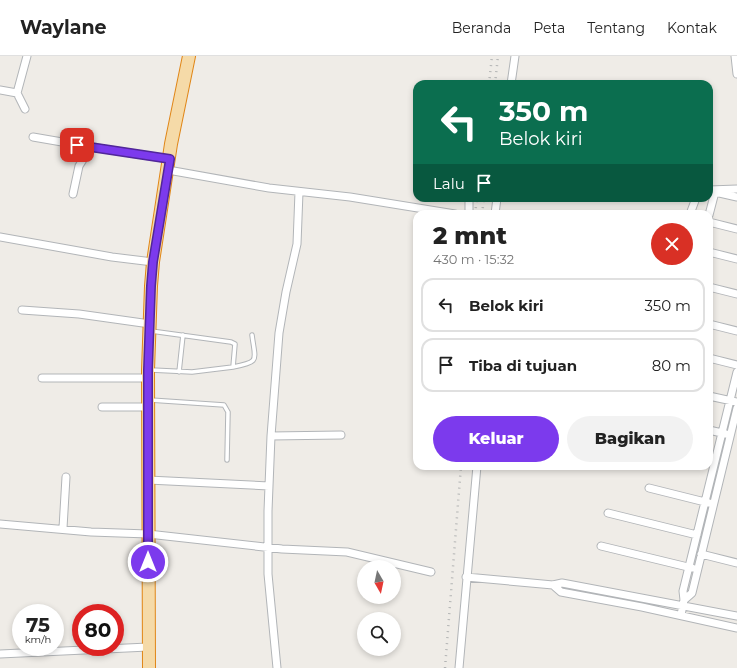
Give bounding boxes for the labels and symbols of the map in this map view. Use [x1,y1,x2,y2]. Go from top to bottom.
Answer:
pin [60,128,94,162]
position arrow [127,541,169,583]
north arrow [357,560,401,604]
speed limit sign: 80 [72,604,124,656]

